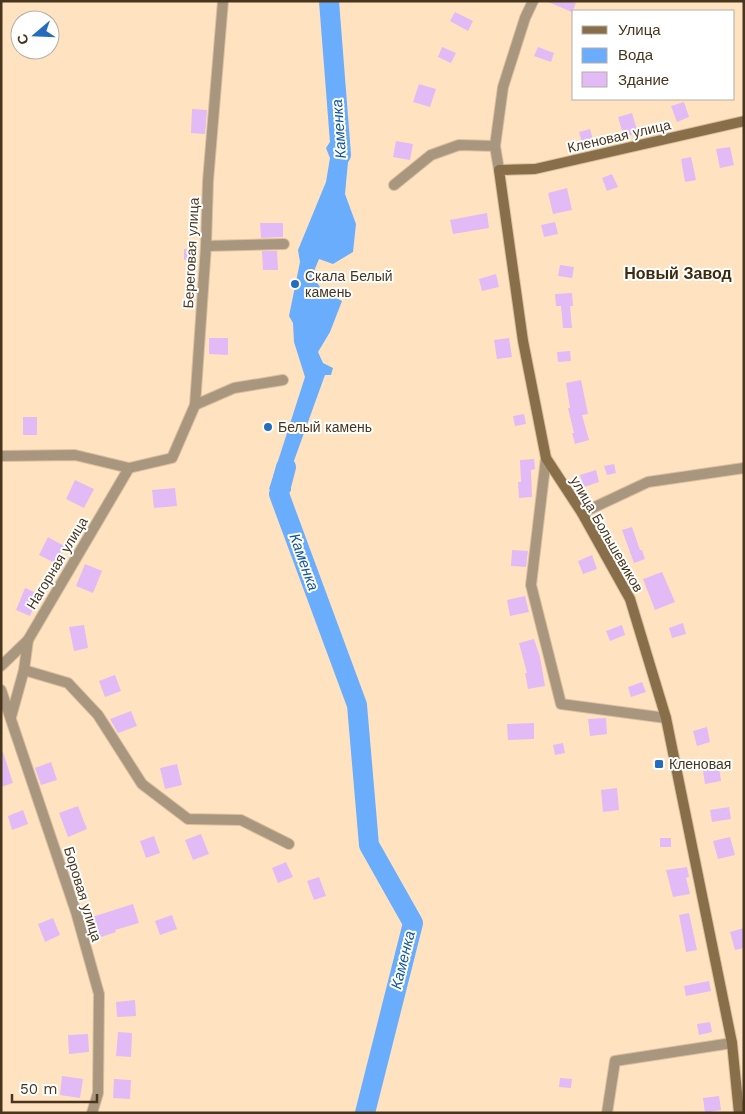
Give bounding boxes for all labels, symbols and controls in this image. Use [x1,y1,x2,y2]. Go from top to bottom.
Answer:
north arrow [10,10,60,60]
legend [572,10,735,100]
text: Улица [618,21,661,39]
text: С [13,32,32,47]
text: Вода [618,46,654,64]
text: Здание [618,71,669,89]
water label: Каменка [328,99,350,159]
street label: Кленовая улица [566,116,672,156]
street label: Береговая улица [180,197,202,309]
district label: Новый Завод [624,264,732,283]
place label: Скала Белый камень [305,268,393,300]
marker: Скала Белый камень [289,278,301,290]
place label: Белый камень [278,419,372,435]
marker: Белый камень [262,421,274,433]
street label: улица Большевиков [567,473,647,595]
street label: Нагорная улица [23,514,91,612]
water label: Каменка [285,531,323,593]
place label: Кленовая [669,756,731,772]
marker: Кленовая [653,758,665,770]
street label: Боровая улица [61,845,105,944]
water label: Каменка [387,929,419,991]
scale bar [12,1072,98,1104]
text: 50 m [20,1080,57,1098]

